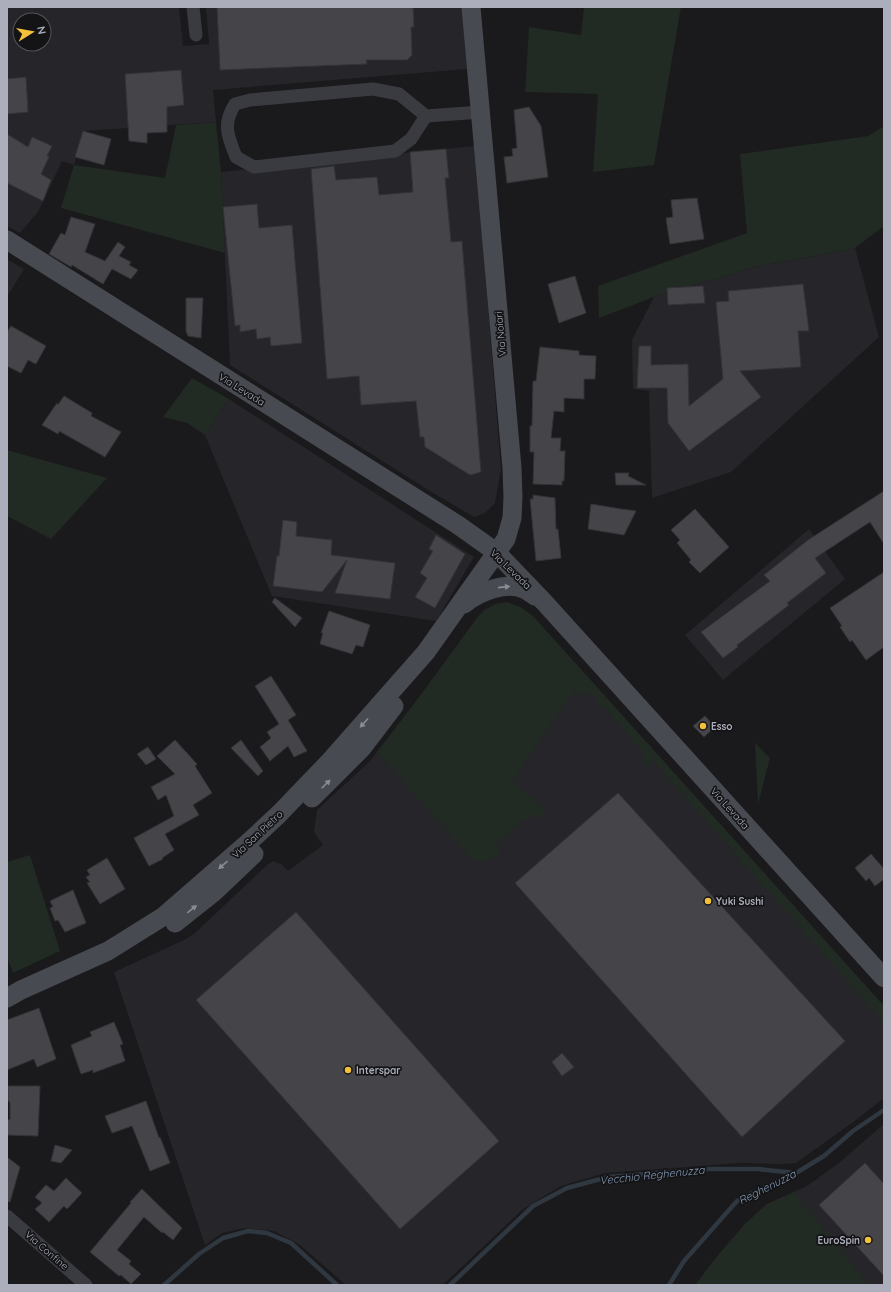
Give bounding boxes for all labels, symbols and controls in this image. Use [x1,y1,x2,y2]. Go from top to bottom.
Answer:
north arrow [12,12,52,52]
text: N [34,25,49,35]
street label: Via Noiari [492,311,509,357]
street label: Via Levada [216,370,267,409]
street label: Via Levada [487,547,534,592]
one-way arrow [498,584,510,591]
one-way arrow [359,718,368,729]
place label: Esso [711,720,733,733]
marker: Esso [698,721,708,731]
one-way arrow [321,779,331,789]
street label: Via Levada [707,785,752,832]
street label: Via San Pietro [229,808,285,861]
one-way arrow [218,860,228,870]
place label: Yuki Sushi [716,895,763,908]
marker: Yuki Sushi [703,896,713,906]
one-way arrow [187,904,198,913]
place label: Interspar [356,1064,401,1077]
marker: Interspar [343,1065,353,1075]
water label: Vecchio Reghenuzza [599,1162,707,1187]
water label: Reghenuzza [736,1166,799,1207]
street label: Via Confine [22,1228,71,1273]
place label: EuroSpin [818,1234,860,1247]
marker: EuroSpin [863,1235,873,1245]

